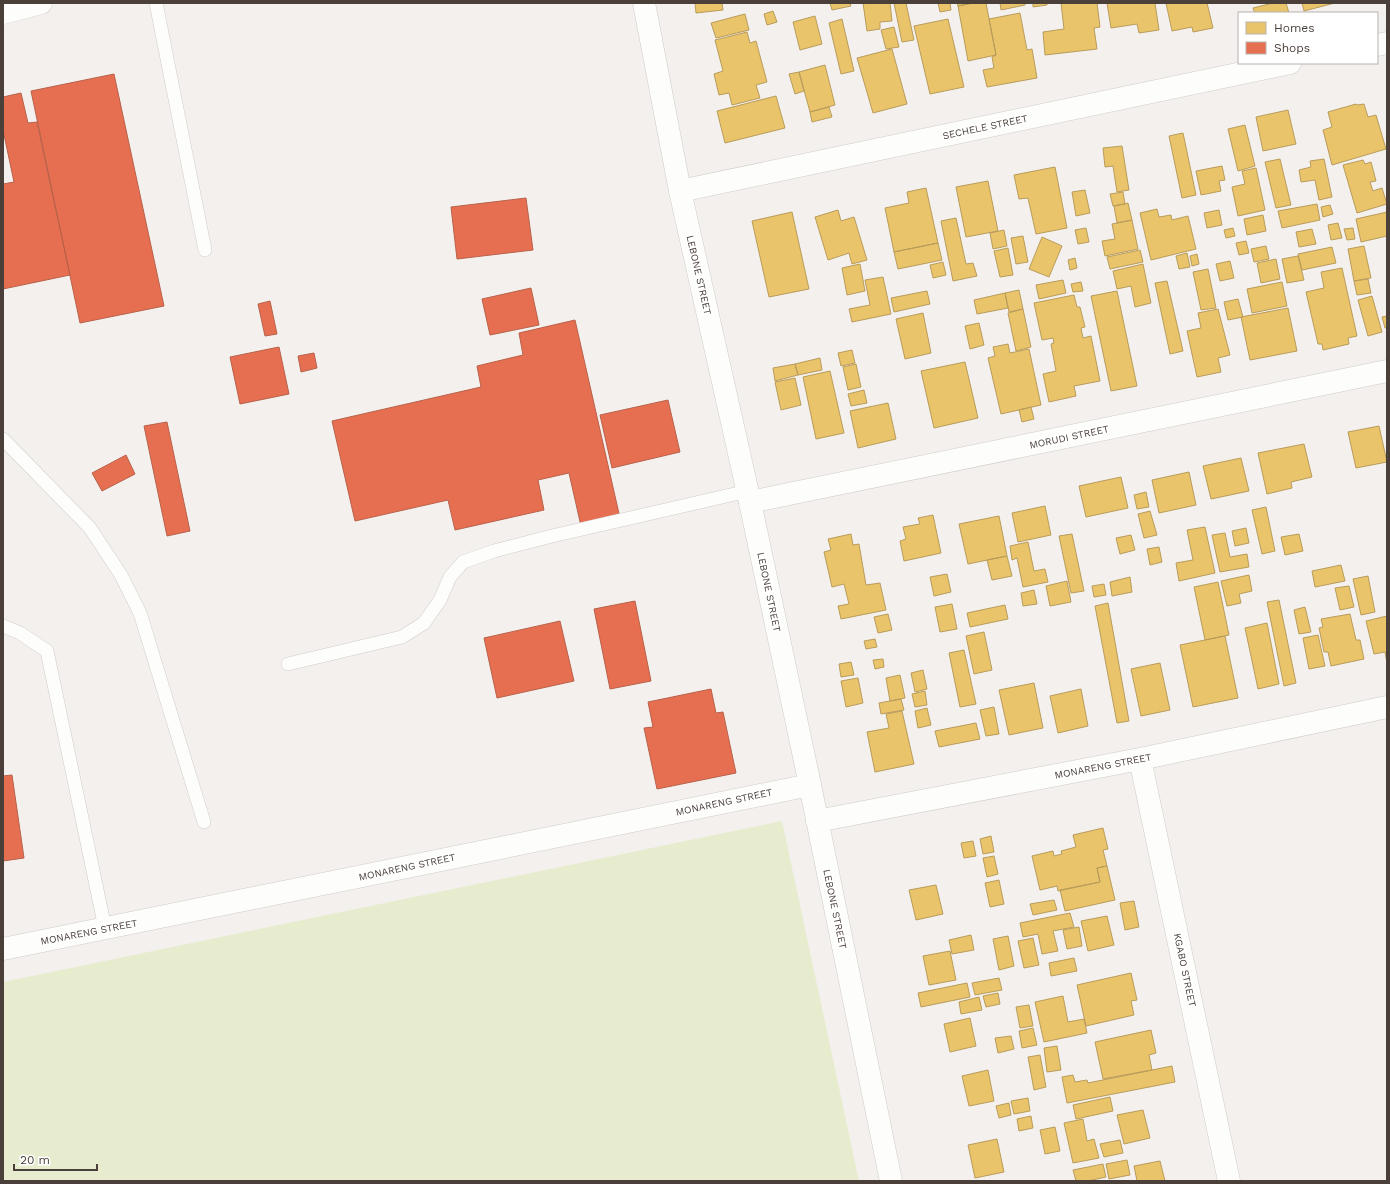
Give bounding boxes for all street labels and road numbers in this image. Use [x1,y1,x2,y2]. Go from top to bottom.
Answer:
street label: SECHELE STREET [942,113,1028,141]
street label: LEBONE STREET [685,234,713,316]
street label: MORUDI STREET [1028,423,1110,451]
street label: LEBONE STREET [755,551,783,633]
street label: MONARENG STREET [1054,751,1152,781]
street label: MONARENG STREET [675,786,773,818]
street label: MONARENG STREET [358,851,456,883]
street label: LEBONE STREET [821,868,849,950]
street label: MONARENG STREET [40,917,138,947]
street label: KGABO STREET [1172,932,1198,1008]

